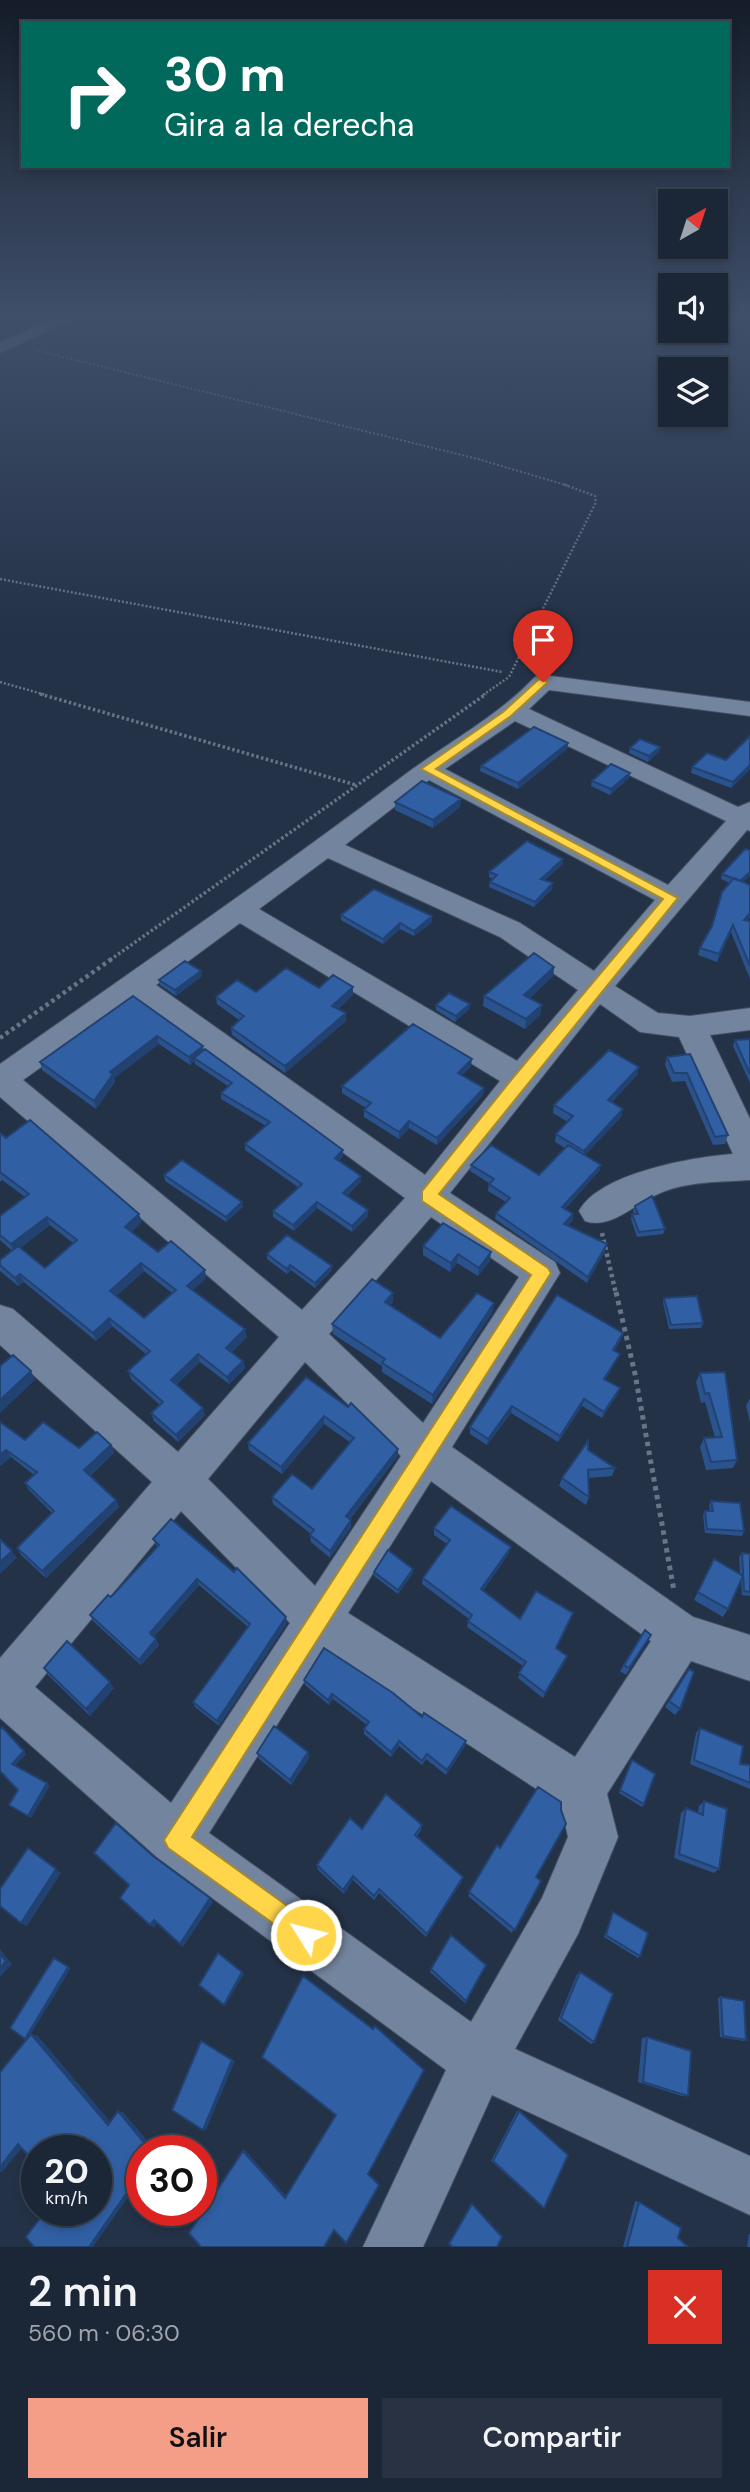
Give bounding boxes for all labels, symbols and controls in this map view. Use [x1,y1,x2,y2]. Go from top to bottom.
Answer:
text: 30 m [164,42,286,106]
icon: right [49,49,140,140]
text: Gira a la derecha [164,104,414,146]
north arrow [658,189,728,259]
map controls [658,189,728,427]
button: sound [658,273,728,343]
button: layers [658,357,728,427]
pin [513,610,573,682]
icon: arrive [524,621,562,659]
position arrow [269,1898,343,1972]
speed limit sign: 30 [126,2135,217,2226]
text: 20 [44,2148,89,2194]
text: km/h [45,2186,88,2210]
text: 2 min [28,2264,138,2319]
button: close [648,2270,722,2344]
text: 560 m · 06:30 [28,2318,180,2348]
button: Salir [28,2398,368,2478]
button: Compartir [382,2398,722,2478]

